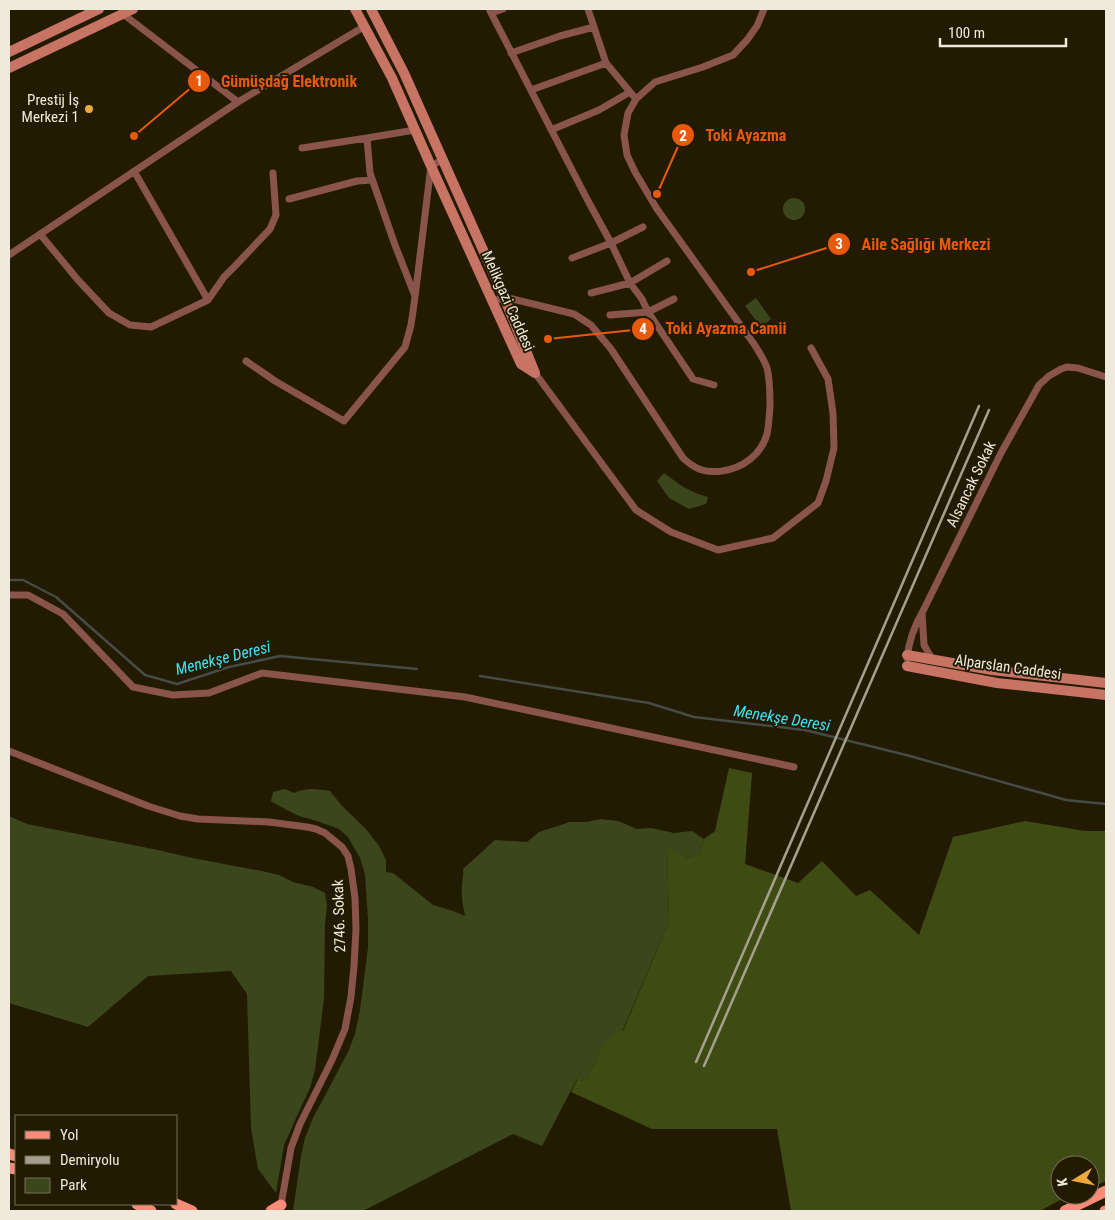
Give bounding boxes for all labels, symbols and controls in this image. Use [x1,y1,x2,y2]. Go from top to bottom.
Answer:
scale bar [940,15,1066,47]
text: 100 m [948,24,985,42]
callout: Gümüşdağ Elektronik [186,66,367,97]
text: 1 [195,72,203,90]
text: Gümüşdağ Elektronik [221,72,357,91]
place label: Prestij İş Merkezi 1 [22,91,79,126]
marker: Prestij İş Merkezi 1 [83,103,95,115]
callout: Toki Ayazma [671,120,796,151]
text: Toki Ayazma [706,126,787,145]
text: 2 [679,127,687,145]
callout: Aile Sağlığı Merkezi [826,229,1000,260]
text: 3 [835,235,843,253]
text: Aile Sağlığı Merkezi [862,235,990,254]
street label: Melikgazi Caddesi [478,248,538,354]
callout: Toki Ayazma Camii [630,313,797,344]
text: Toki Ayazma Camii [665,319,787,338]
text: 4 [639,320,647,338]
street label: Alsancak Sokak [942,438,1000,530]
water label: Menekşe Deresi [173,637,273,679]
street label: Alparslan Caddesi [954,651,1062,683]
water label: Menekşe Deresi [732,701,832,735]
street label: 2746. Sokak [329,879,349,953]
legend [15,1115,178,1205]
text: Yol [60,1126,78,1144]
text: Demiryolu [60,1151,119,1169]
north arrow [1050,1155,1100,1205]
text: Park [60,1176,87,1194]
text: K [1054,1177,1071,1187]

